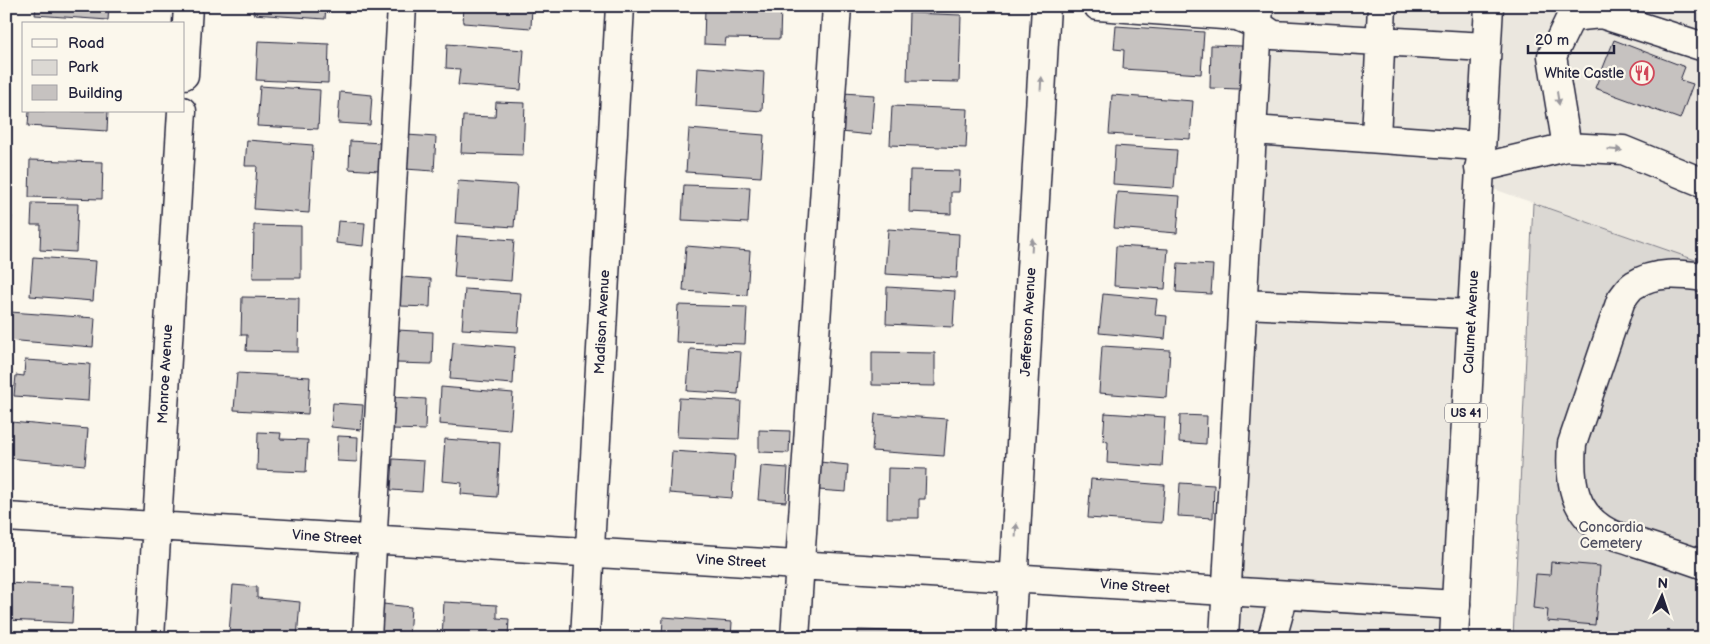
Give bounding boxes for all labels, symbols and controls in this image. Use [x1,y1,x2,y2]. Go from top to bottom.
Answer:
legend [22,22,185,112]
scale bar [1528,22,1614,54]
text: 20 m [1535,31,1569,50]
text: Road [68,34,104,53]
text: Park [68,58,99,77]
restaurant icon: White Castle [1629,60,1655,86]
place label: White Castle [1544,65,1624,82]
one-way arrow [1038,75,1046,91]
text: Building [68,84,123,103]
one-way arrow [1555,90,1563,106]
one-way arrow [1607,146,1623,154]
one-way arrow [1029,237,1037,253]
street label: Jefferson Avenue [1017,267,1039,377]
street label: Madison Avenue [591,269,613,375]
street label: Calumet Avenue [1460,270,1482,374]
street label: Monroe Avenue [154,324,176,424]
road number: US 41 [1445,403,1487,422]
park label: Concordia Cemetery [1578,519,1644,552]
one-way arrow [1013,522,1021,538]
street label: Vine Street [291,526,363,548]
street label: Vine Street [696,551,767,571]
north arrow [1638,572,1688,622]
street label: Vine Street [1099,575,1171,597]
text: N [1657,575,1668,592]

